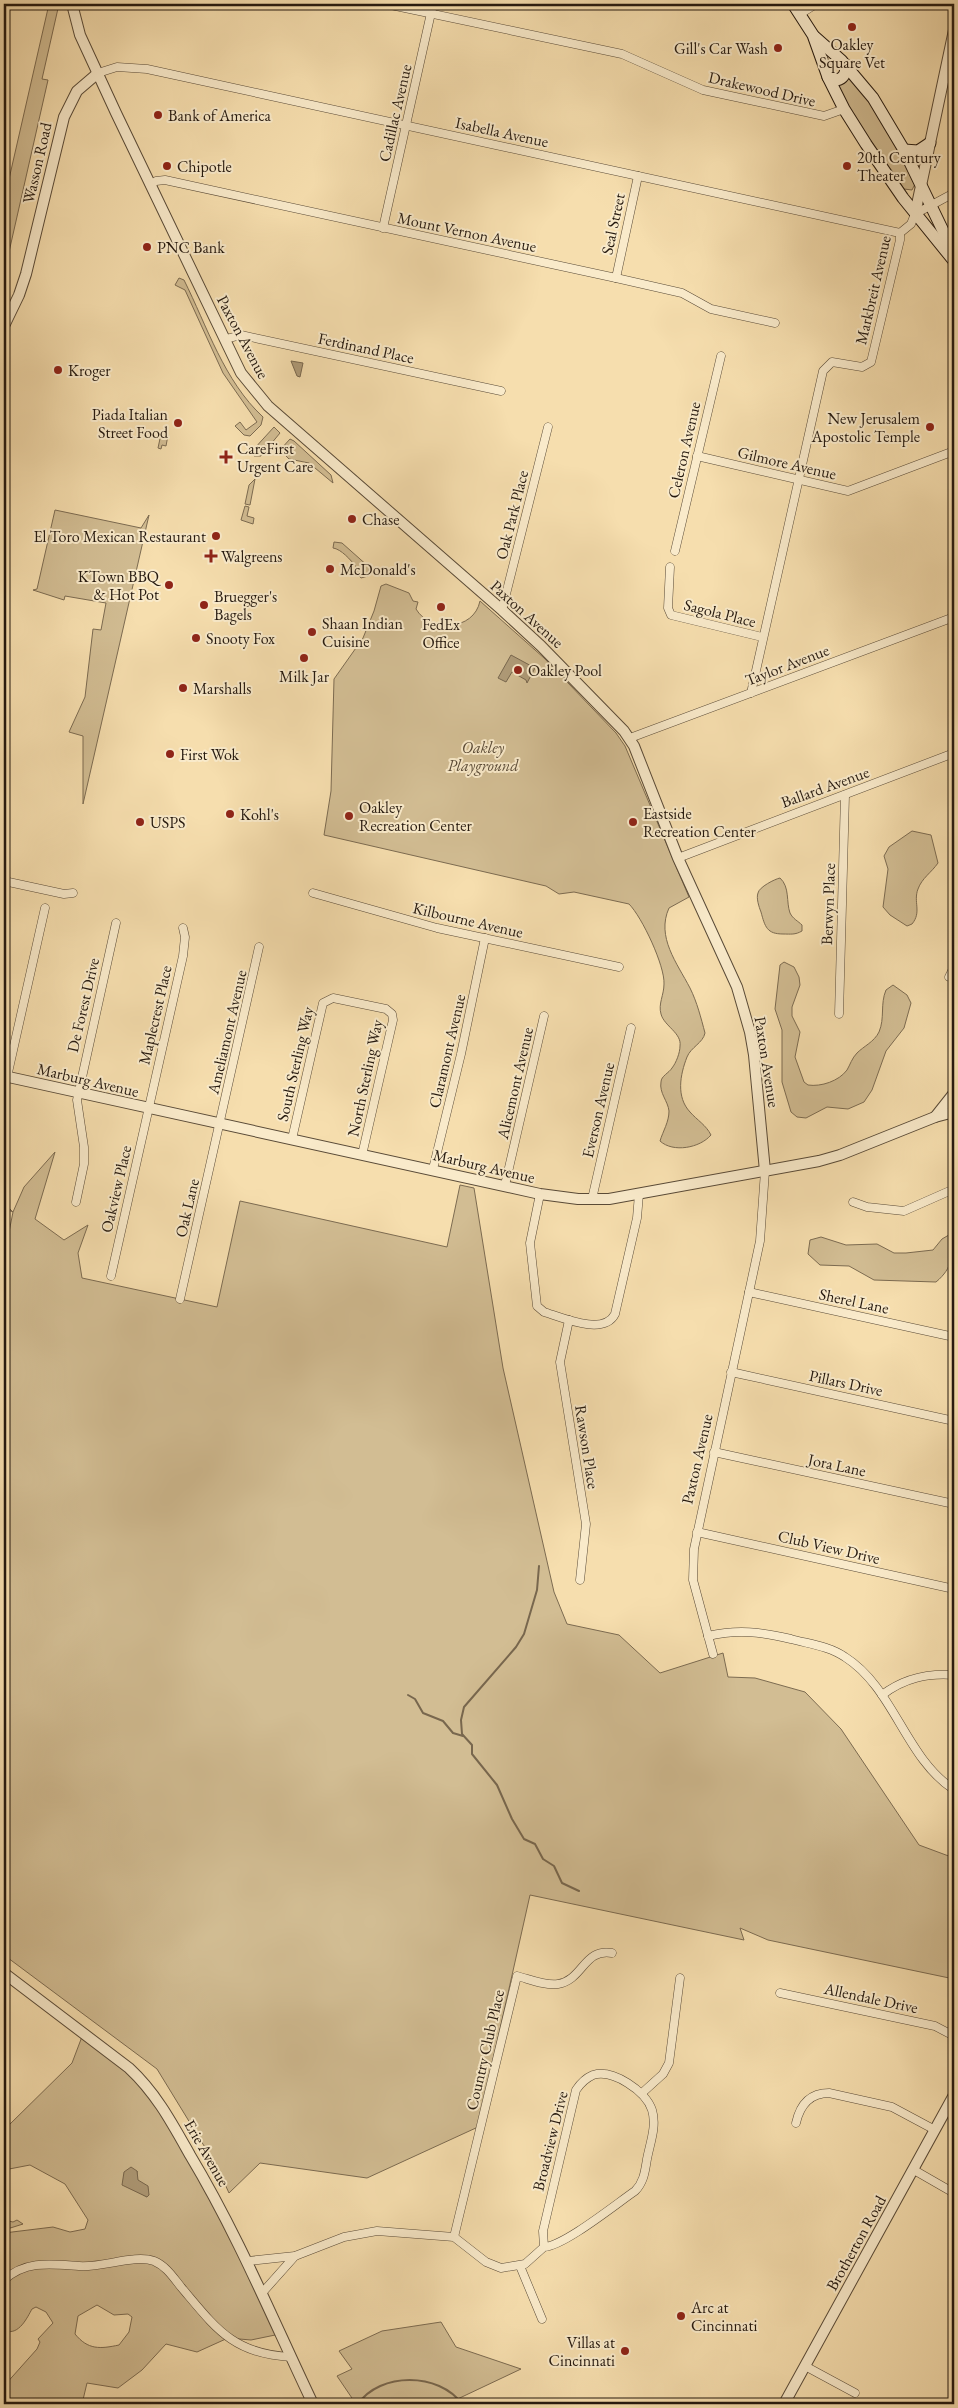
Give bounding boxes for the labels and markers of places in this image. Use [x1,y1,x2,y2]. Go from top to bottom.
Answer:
marker: Oakley Square Vet [846,21,858,33]
place label: Oakley Square Vet [819,34,885,73]
place label: Gill's Car Wash [674,38,768,59]
marker: Gill's Car Wash [772,42,784,54]
place label: Bank of America [168,105,271,126]
marker: Bank of America [152,109,164,121]
place label: 20th Century Theater [857,147,942,186]
place label: Chipotle [177,156,232,177]
marker: Chipotle [161,160,173,172]
marker: 20th Century Theater [841,160,853,172]
place label: PNC Bank [157,237,225,258]
marker: PNC Bank [141,241,153,253]
place label: Kroger [68,360,111,381]
marker: Kroger [52,364,64,376]
place label: Piada Italian Street Food [92,404,169,443]
place label: New Jerusalem Apostolic Temple [810,408,921,447]
marker: Piada Italian Street Food [172,417,184,429]
marker: New Jerusalem Apostolic Temple [924,421,936,433]
place label: CareFirst Urgent Care [237,438,313,477]
marker: CareFirst Urgent Care [219,450,233,464]
place label: Chase [362,509,399,530]
marker: Chase [346,513,358,525]
place label: El Toro Mexican Restaurant [33,526,206,547]
marker: El Toro Mexican Restaurant [210,530,222,542]
place label: Walgreens [221,546,283,567]
marker: Walgreens [205,550,217,562]
place label: McDonald's [340,559,416,580]
marker: McDonald's [324,563,336,575]
place label: KTown BBQ & Hot Pot [78,566,162,605]
marker: KTown BBQ & Hot Pot [163,579,175,591]
place label: Bruegger's Bagels [214,586,277,625]
marker: Bruegger's Bagels [198,599,210,611]
marker: FedEx Office [435,601,447,613]
place label: Shaan Indian Cuisine [322,613,403,652]
place label: FedEx Office [422,614,460,653]
marker: Shaan Indian Cuisine [306,626,318,638]
place label: Snooty Fox [206,628,275,649]
marker: Snooty Fox [190,632,202,644]
marker: Milk Jar [298,652,310,664]
place label: Oakley Pool [528,660,602,681]
marker: Oakley Pool [512,664,524,676]
place label: Milk Jar [279,666,330,687]
place label: Marshalls [193,678,251,699]
marker: Marshalls [177,682,189,694]
place label: First Wok [180,744,240,765]
marker: First Wok [164,748,176,760]
place label: Oakley Recreation Center [359,797,473,836]
place label: Eastside Recreation Center [643,803,757,842]
place label: Kohl's [240,804,279,825]
marker: Kohl's [224,808,236,820]
marker: Oakley Recreation Center [343,810,355,822]
place label: USPS [150,812,186,833]
marker: USPS [134,816,146,828]
marker: Eastside Recreation Center [627,816,639,828]
place label: Arc at Cincinnati [690,2297,757,2336]
marker: Arc at Cincinnati [675,2310,687,2322]
place label: Villas at Cincinnati [549,2332,615,2371]
marker: Villas at Cincinnati [619,2345,631,2357]

